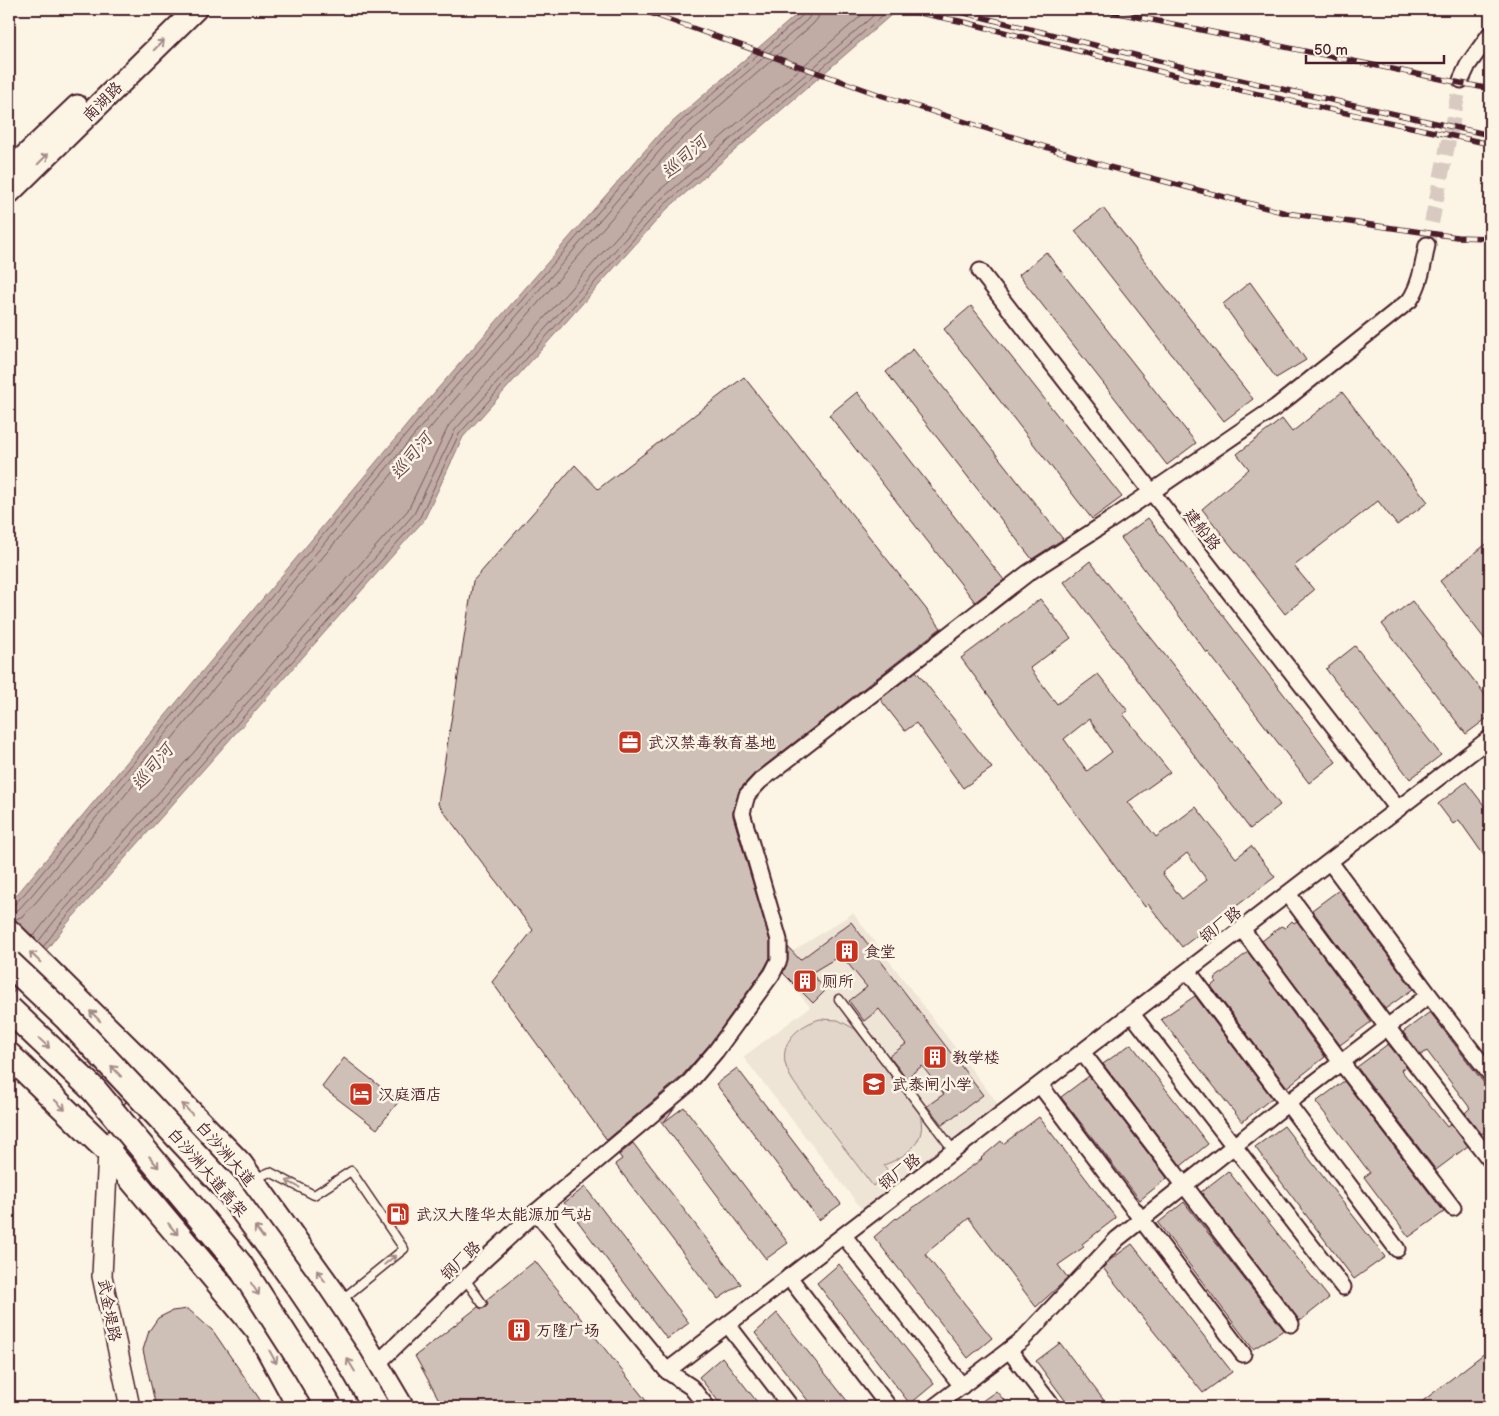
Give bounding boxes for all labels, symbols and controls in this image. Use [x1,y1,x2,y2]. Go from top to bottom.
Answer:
scale bar [1306,32,1444,64]
one-way arrow [153,39,165,51]
text: 50 m [1314,41,1348,60]
street label: 南湖路 [79,78,127,126]
water label: 巡司河 [657,129,714,183]
one-way arrow [37,153,50,165]
water label: 巡司河 [386,427,439,484]
street label: 建船路 [1180,505,1224,555]
office icon: 武汉禁毒教育基地 [617,729,643,755]
place label: 武汉禁毒教育基地 [648,734,776,753]
water label: 巡司河 [127,738,180,795]
street label: 钢厂路 [1196,903,1246,947]
building icon: 食堂 [834,938,860,964]
place label: 食堂 [864,943,896,962]
one-way arrow [28,951,41,963]
building icon: 厕所 [792,968,818,994]
place label: 厕所 [822,973,854,992]
one-way arrow [89,1010,101,1023]
one-way arrow [38,1037,51,1049]
building icon: 教学楼 [922,1044,948,1070]
place label: 教学楼 [952,1049,1000,1068]
one-way arrow [110,1065,122,1077]
school or university icon: 武泰闸小学 [861,1071,887,1097]
place label: 武泰闸小学 [892,1076,972,1095]
hotel icon: 汉庭酒店 [348,1081,374,1107]
place label: 汉庭酒店 [378,1086,442,1105]
one-way arrow [54,1099,67,1111]
one-way arrow [181,1103,193,1115]
street label: 白沙洲大道 [191,1118,258,1190]
street label: 白沙洲大道高架 [163,1124,251,1221]
street label: 钢厂路 [875,1150,925,1194]
one-way arrow [149,1155,160,1168]
one-way arrow [286,1179,301,1189]
fuel station icon: 武汉大隆华太能源加气站 [385,1201,411,1227]
place label: 武汉大隆华太能源加气站 [416,1206,592,1225]
one-way arrow [167,1222,179,1235]
one-way arrow [254,1225,264,1239]
street label: 钢厂路 [437,1238,485,1285]
one-way arrow [384,1255,397,1266]
one-way arrow [315,1270,326,1284]
street label: 武金堤路 [93,1277,124,1344]
one-way arrow [250,1282,261,1296]
building icon: 万隆广场 [506,1317,532,1343]
place label: 万隆广场 [536,1322,600,1341]
one-way arrow [268,1349,278,1363]
one-way arrow [346,1359,356,1373]

